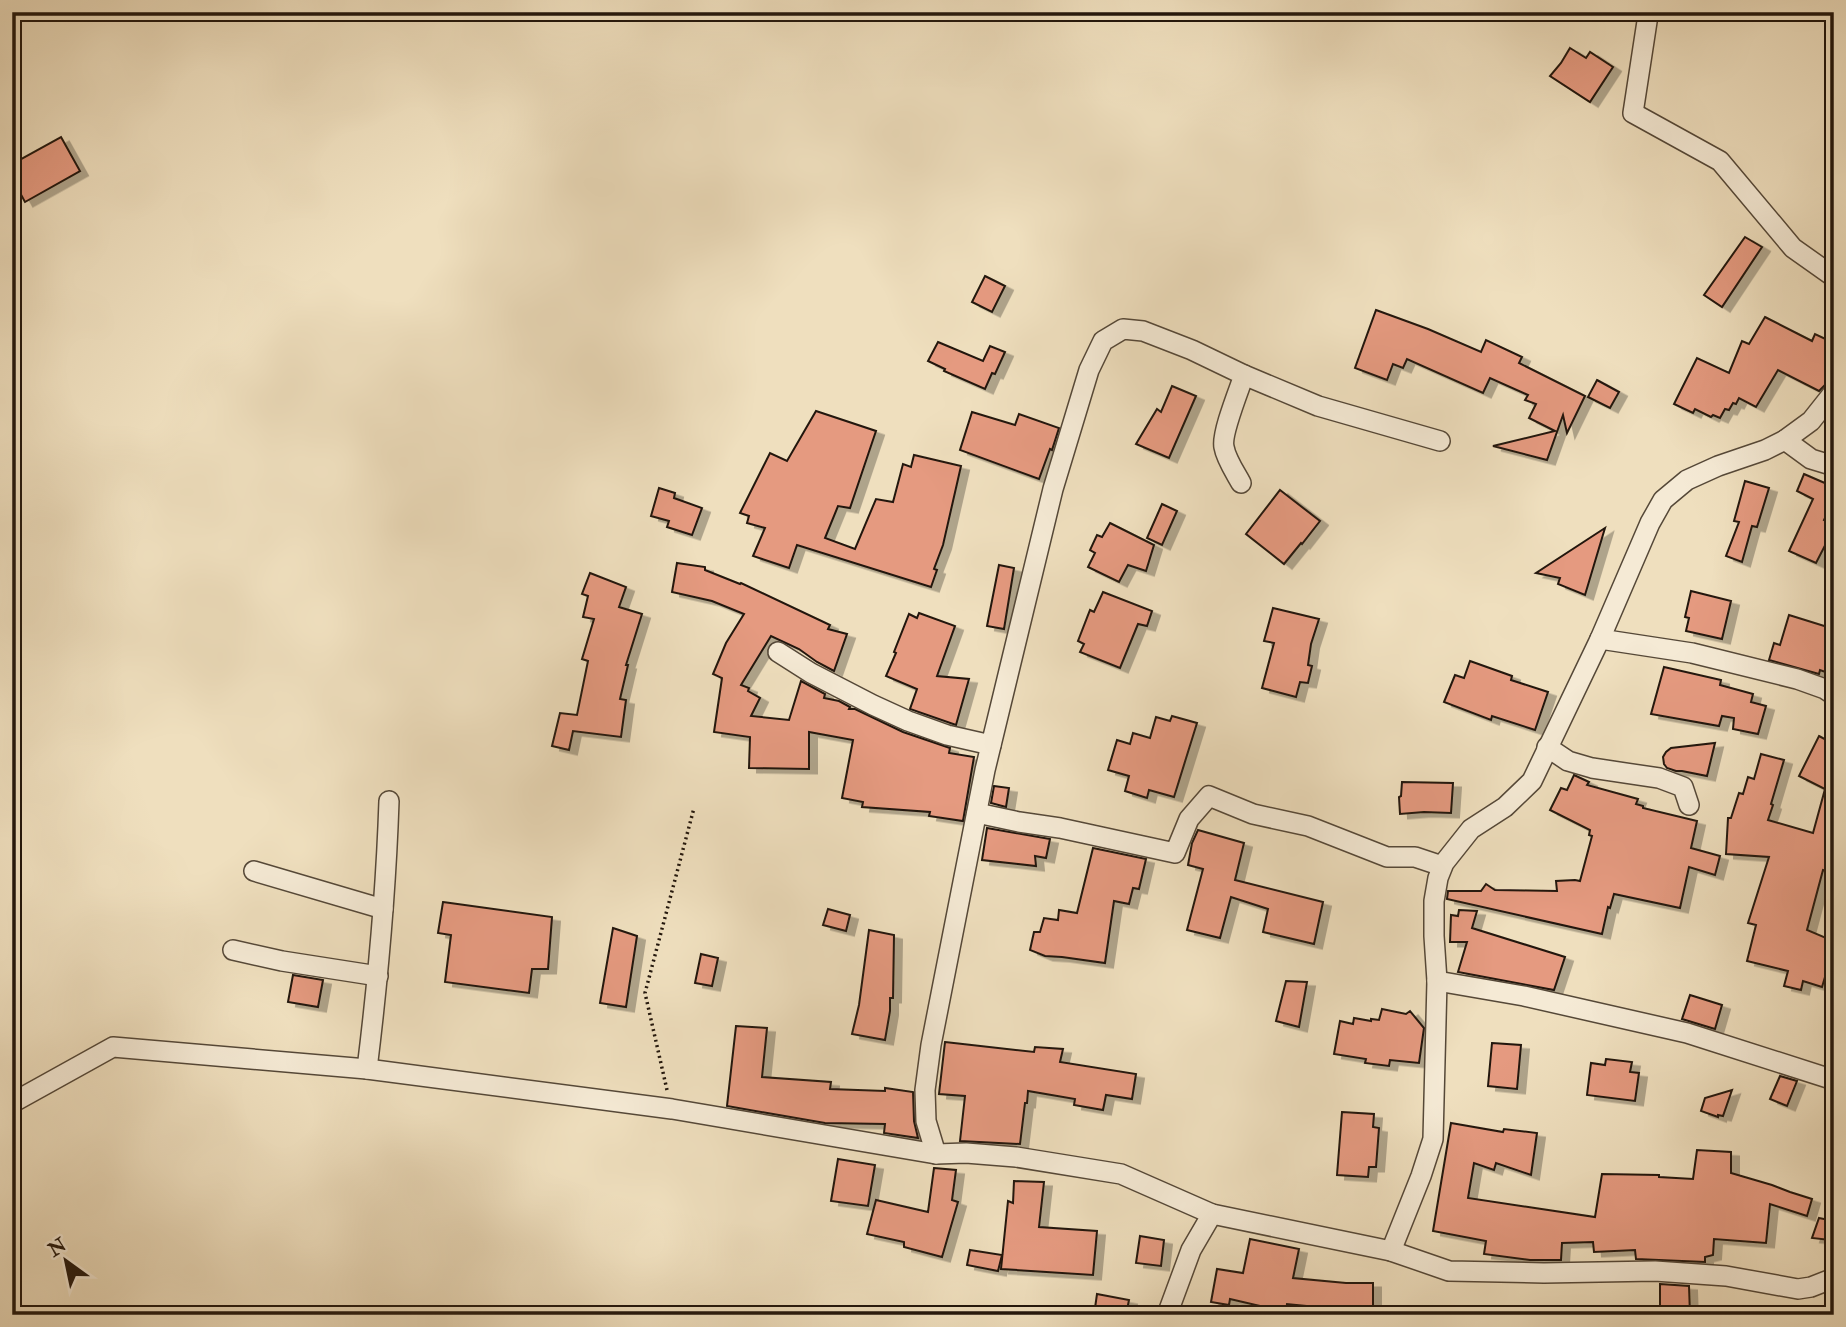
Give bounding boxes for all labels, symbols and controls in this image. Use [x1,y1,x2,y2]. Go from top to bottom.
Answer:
north arrow [32,1226,102,1296]
text: N [43,1232,72,1263]

